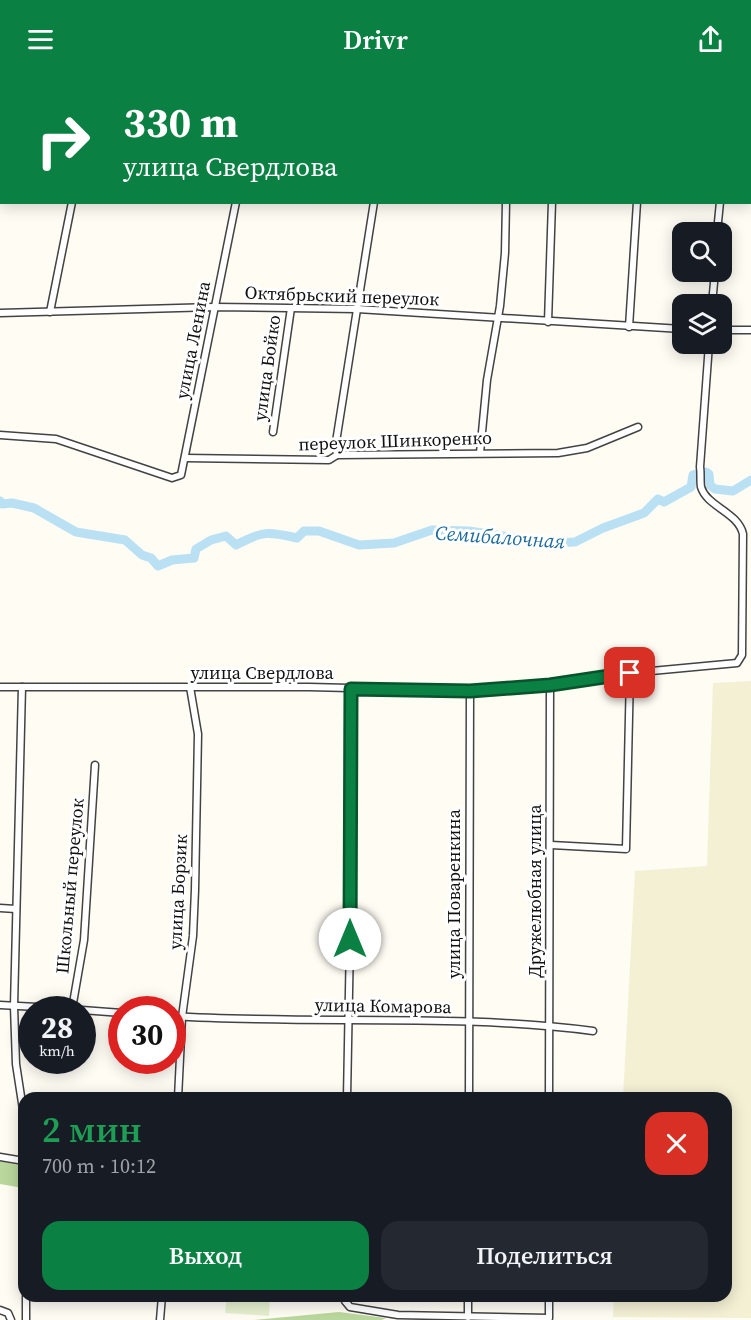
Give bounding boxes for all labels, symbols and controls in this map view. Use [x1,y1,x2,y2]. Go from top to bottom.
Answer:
text: Drivr [343,21,408,58]
icon: menu [24,23,57,56]
icon: share [694,23,727,56]
text: 330 m [123,93,238,151]
icon: right [24,102,102,180]
text: улица Свердлова [123,148,338,185]
map controls [672,222,732,354]
button: search [672,222,732,282]
street label: улица Ленина [169,278,216,401]
street label: Октябрьский переулок [244,280,440,311]
button: layers [672,294,732,354]
street label: улица Бойко [247,313,286,423]
street label: переулок Шинкоренко [298,425,492,456]
water label: Семибалочная [434,519,566,555]
pin [604,647,655,698]
icon: arrive [613,656,646,689]
street label: улица Свердлова [190,660,334,685]
street label: Школьный переулок [49,797,90,975]
street label: Дружелюбная улица [522,803,547,978]
street label: улица Поваренкина [441,808,466,979]
street label: улица Борзик [162,834,193,950]
position arrow [318,907,382,971]
street label: улица Комарова [314,992,453,1019]
speed limit sign: 30 [108,996,186,1074]
text: 28 [41,1007,73,1048]
text: km/h [39,1040,75,1061]
text: 2 мин [42,1105,142,1154]
button: close [645,1112,708,1175]
text: 700 m · 10:12 [42,1152,156,1180]
button: Выход [42,1221,369,1290]
button: Поделиться [381,1221,708,1290]

